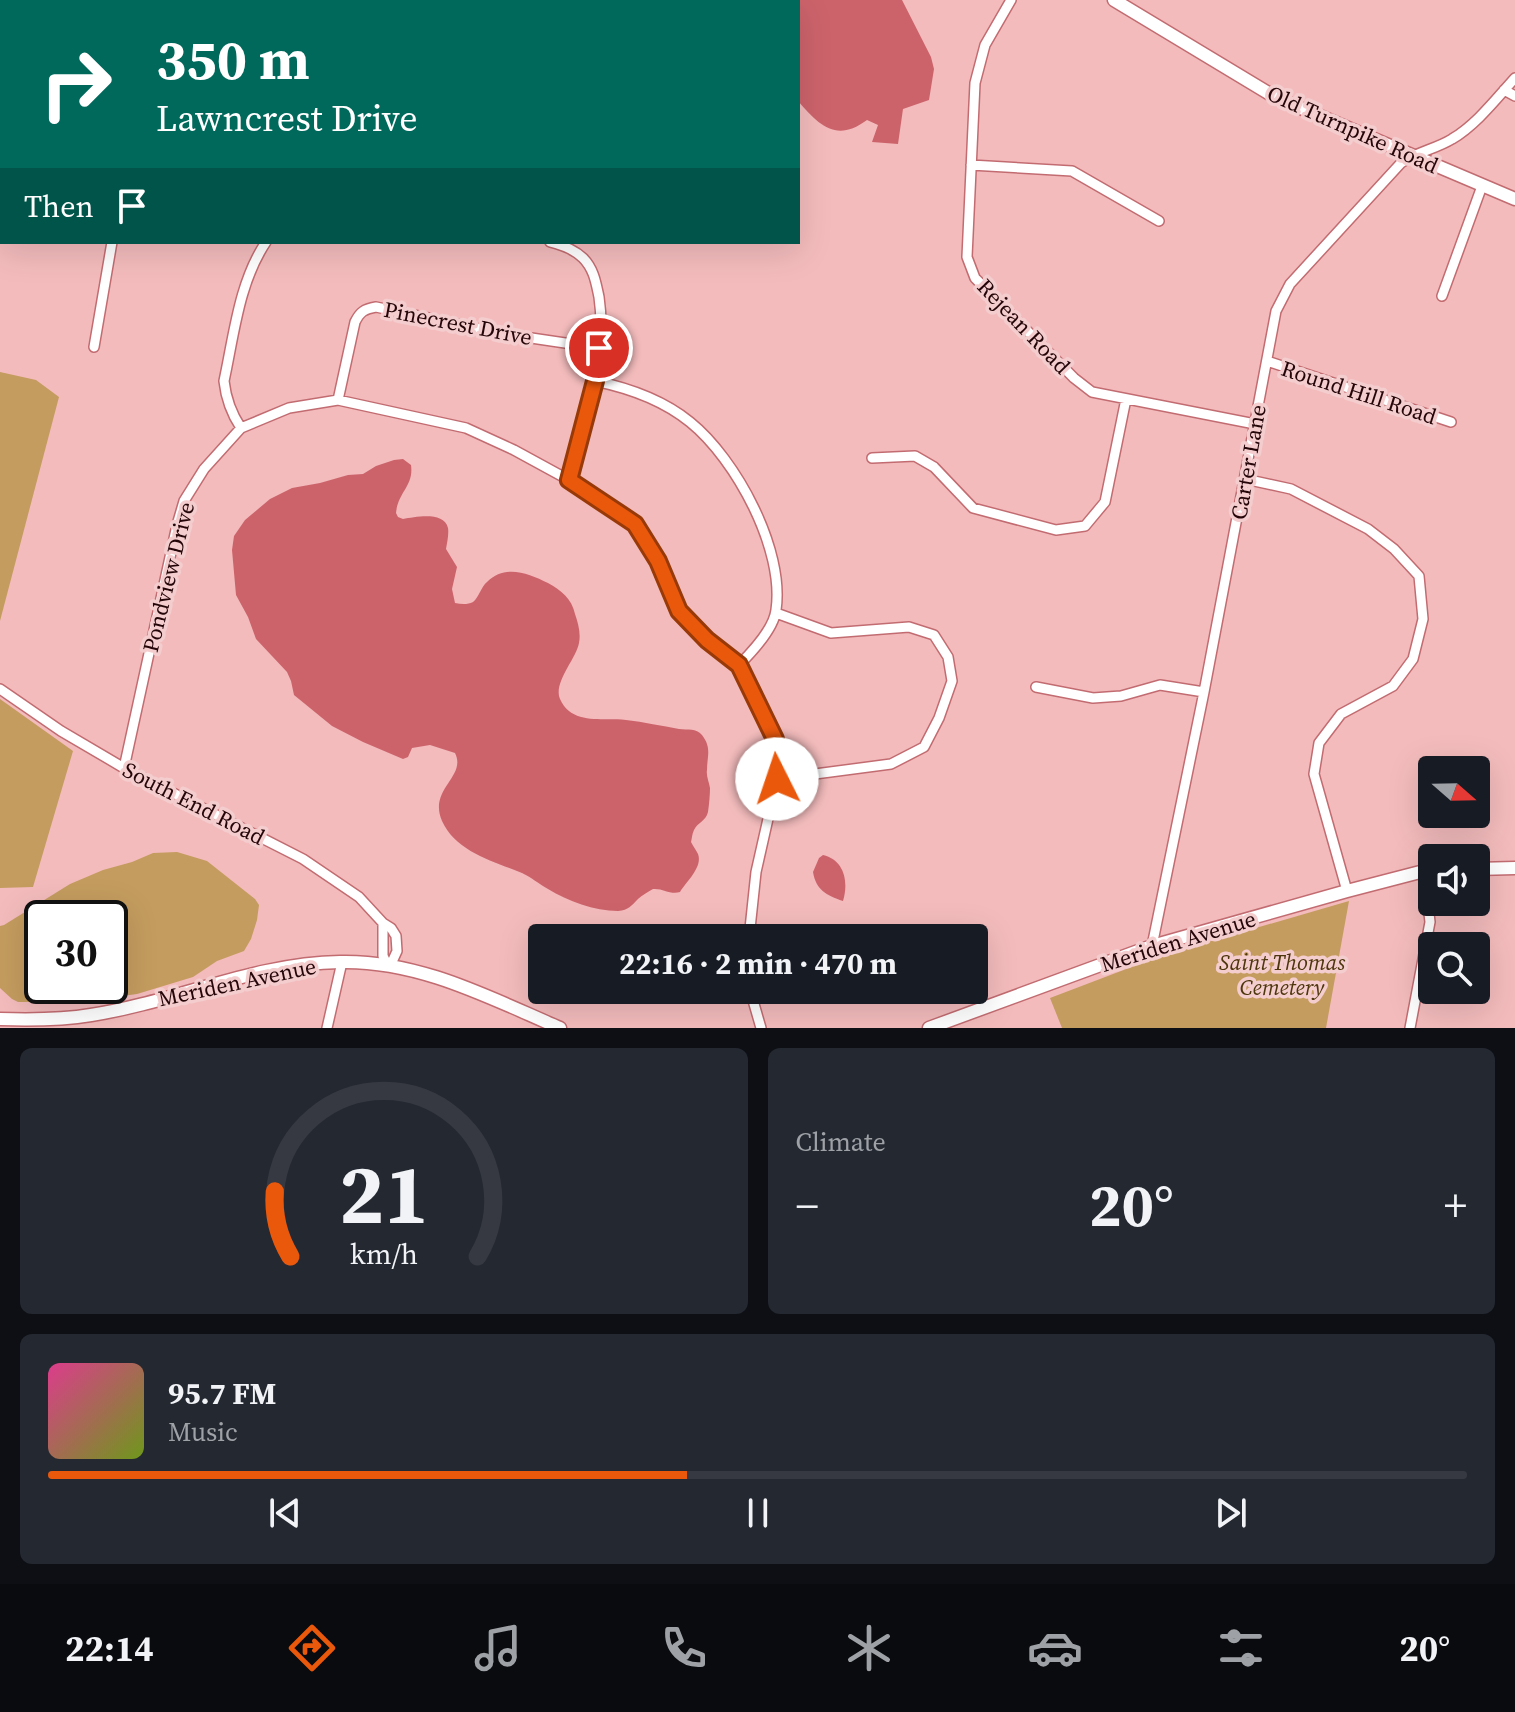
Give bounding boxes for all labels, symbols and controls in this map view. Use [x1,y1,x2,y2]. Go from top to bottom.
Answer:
text: 350 m [156,21,310,98]
icon: right [24,32,128,136]
street label: Old Turnpike Road [1263,78,1444,180]
text: Lawncrest Drive [156,94,418,143]
icon: arrive [110,184,154,228]
text: Then [24,186,94,227]
street label: Rejean Road [971,272,1077,381]
street label: Pinecrest Drive [381,294,535,352]
pin [565,314,633,382]
icon: arrive [577,326,621,370]
street label: Round Hill Road [1277,353,1441,431]
street label: Carter Lane [1223,402,1273,522]
street label: Pondview Drive [135,499,201,655]
position arrow [735,737,819,821]
street label: South End Road [118,754,271,852]
north arrow [1418,756,1490,828]
map controls [1418,756,1490,1004]
button: sound [1418,844,1490,916]
speed limit sign: 30 [24,900,128,1004]
street label: Meriden Avenue [1097,903,1259,979]
button: search [1418,932,1490,1004]
text: 22:16 · 2 min · 470 m [619,943,897,984]
park label: Saint Thomas Cemetery [1219,947,1345,1002]
street label: Meriden Avenue [155,951,319,1013]
text: Climate [796,1124,886,1160]
text: 21 [339,1137,429,1251]
text: 20° [1089,1164,1174,1246]
text: − [796,1175,819,1236]
text: + [1444,1175,1467,1236]
text: km/h [350,1234,418,1274]
text: 95.7 FM [168,1373,276,1414]
text: Music [168,1414,238,1450]
icon: previous [263,1491,307,1535]
icon: pause [736,1491,780,1535]
icon: next [1209,1491,1253,1535]
icon: directions [284,1620,340,1676]
icon: music [470,1620,526,1676]
icon: phone [656,1620,712,1676]
icon: climate [841,1620,897,1676]
icon: car [1027,1620,1083,1676]
icon: filters [1213,1620,1269,1676]
text: 22:14 [65,1624,154,1673]
text: 20° [1399,1624,1450,1673]

